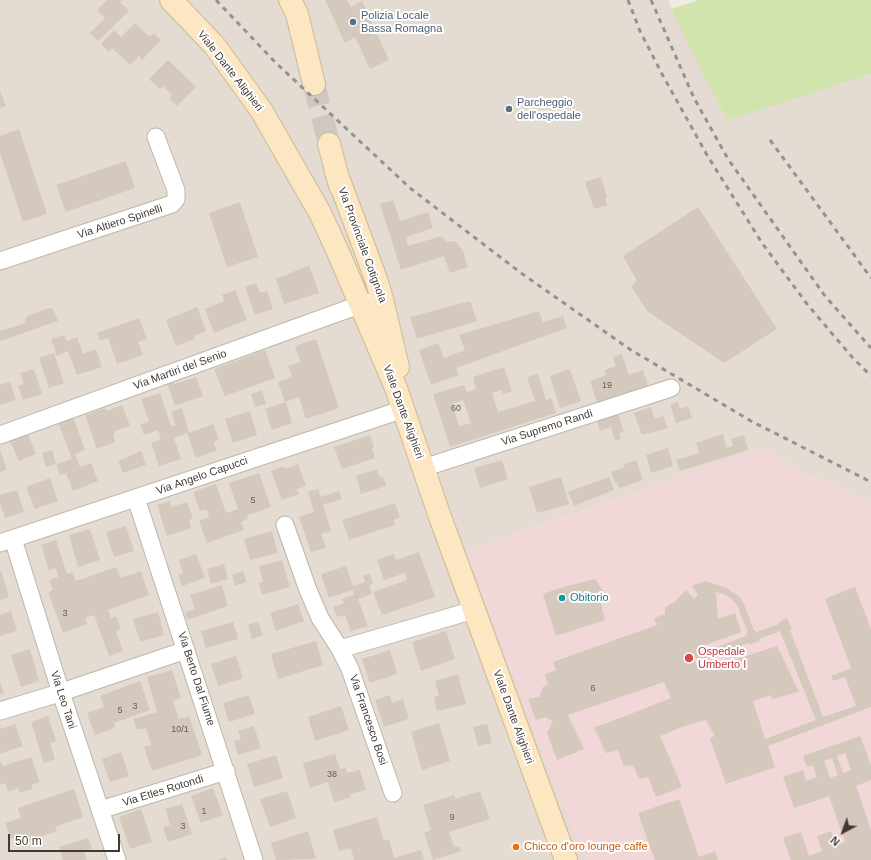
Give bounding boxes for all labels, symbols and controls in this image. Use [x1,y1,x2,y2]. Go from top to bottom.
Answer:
place label: Polizia Locale Bassa Romagna [361,9,442,35]
marker: Polizia Locale Bassa Romagna [348,17,358,27]
street label: Viale Dante Alighieri [194,28,266,114]
place label: Parcheggio dell'ospedale [517,96,581,122]
marker: Parcheggio dell'ospedale [504,104,514,114]
street label: Via Provinciale Cotignola [335,185,389,305]
street label: Via Altiero Spinelli [76,202,164,242]
street label: Via Martiri del Senio [132,347,228,393]
street label: Viale Dante Alighieri [380,363,426,461]
house number: 19 [602,381,612,391]
house number: 60 [451,404,461,414]
street label: Via Supremo Randi [500,407,594,449]
street label: Via Angelo Capucci [155,454,249,498]
house number: 5 [250,496,256,506]
place label: Obitorio [570,591,609,605]
marker: Obitorio [557,593,567,603]
house number: 3 [62,609,68,619]
street label: Via Berto Dal Fiume [175,630,217,728]
place label: Ospedale Umberto I [698,645,746,671]
marker: Ospedale Umberto I [683,652,695,664]
street label: Viale Dante Alighieri [490,668,536,766]
street label: Via Leo Tani [47,669,79,731]
street label: Via Francesco Bosi [346,673,390,767]
house number: 6 [590,684,596,694]
house number: 3 [132,702,138,712]
house number: 5 [117,706,123,716]
house number: 10/1 [171,725,189,735]
house number: 38 [327,770,337,780]
street label: Via Etles Rotondi [121,772,205,810]
house number: 1 [201,807,207,817]
north arrow [823,812,863,852]
house number: 9 [449,813,455,823]
house number: 3 [180,822,186,832]
scale bar [10,826,122,852]
text: 50 m [15,834,42,848]
text: N [828,834,842,848]
place label: Chicco d'oro lounge caffe [524,840,648,854]
marker: Chicco d'oro lounge caffe [511,842,521,852]

